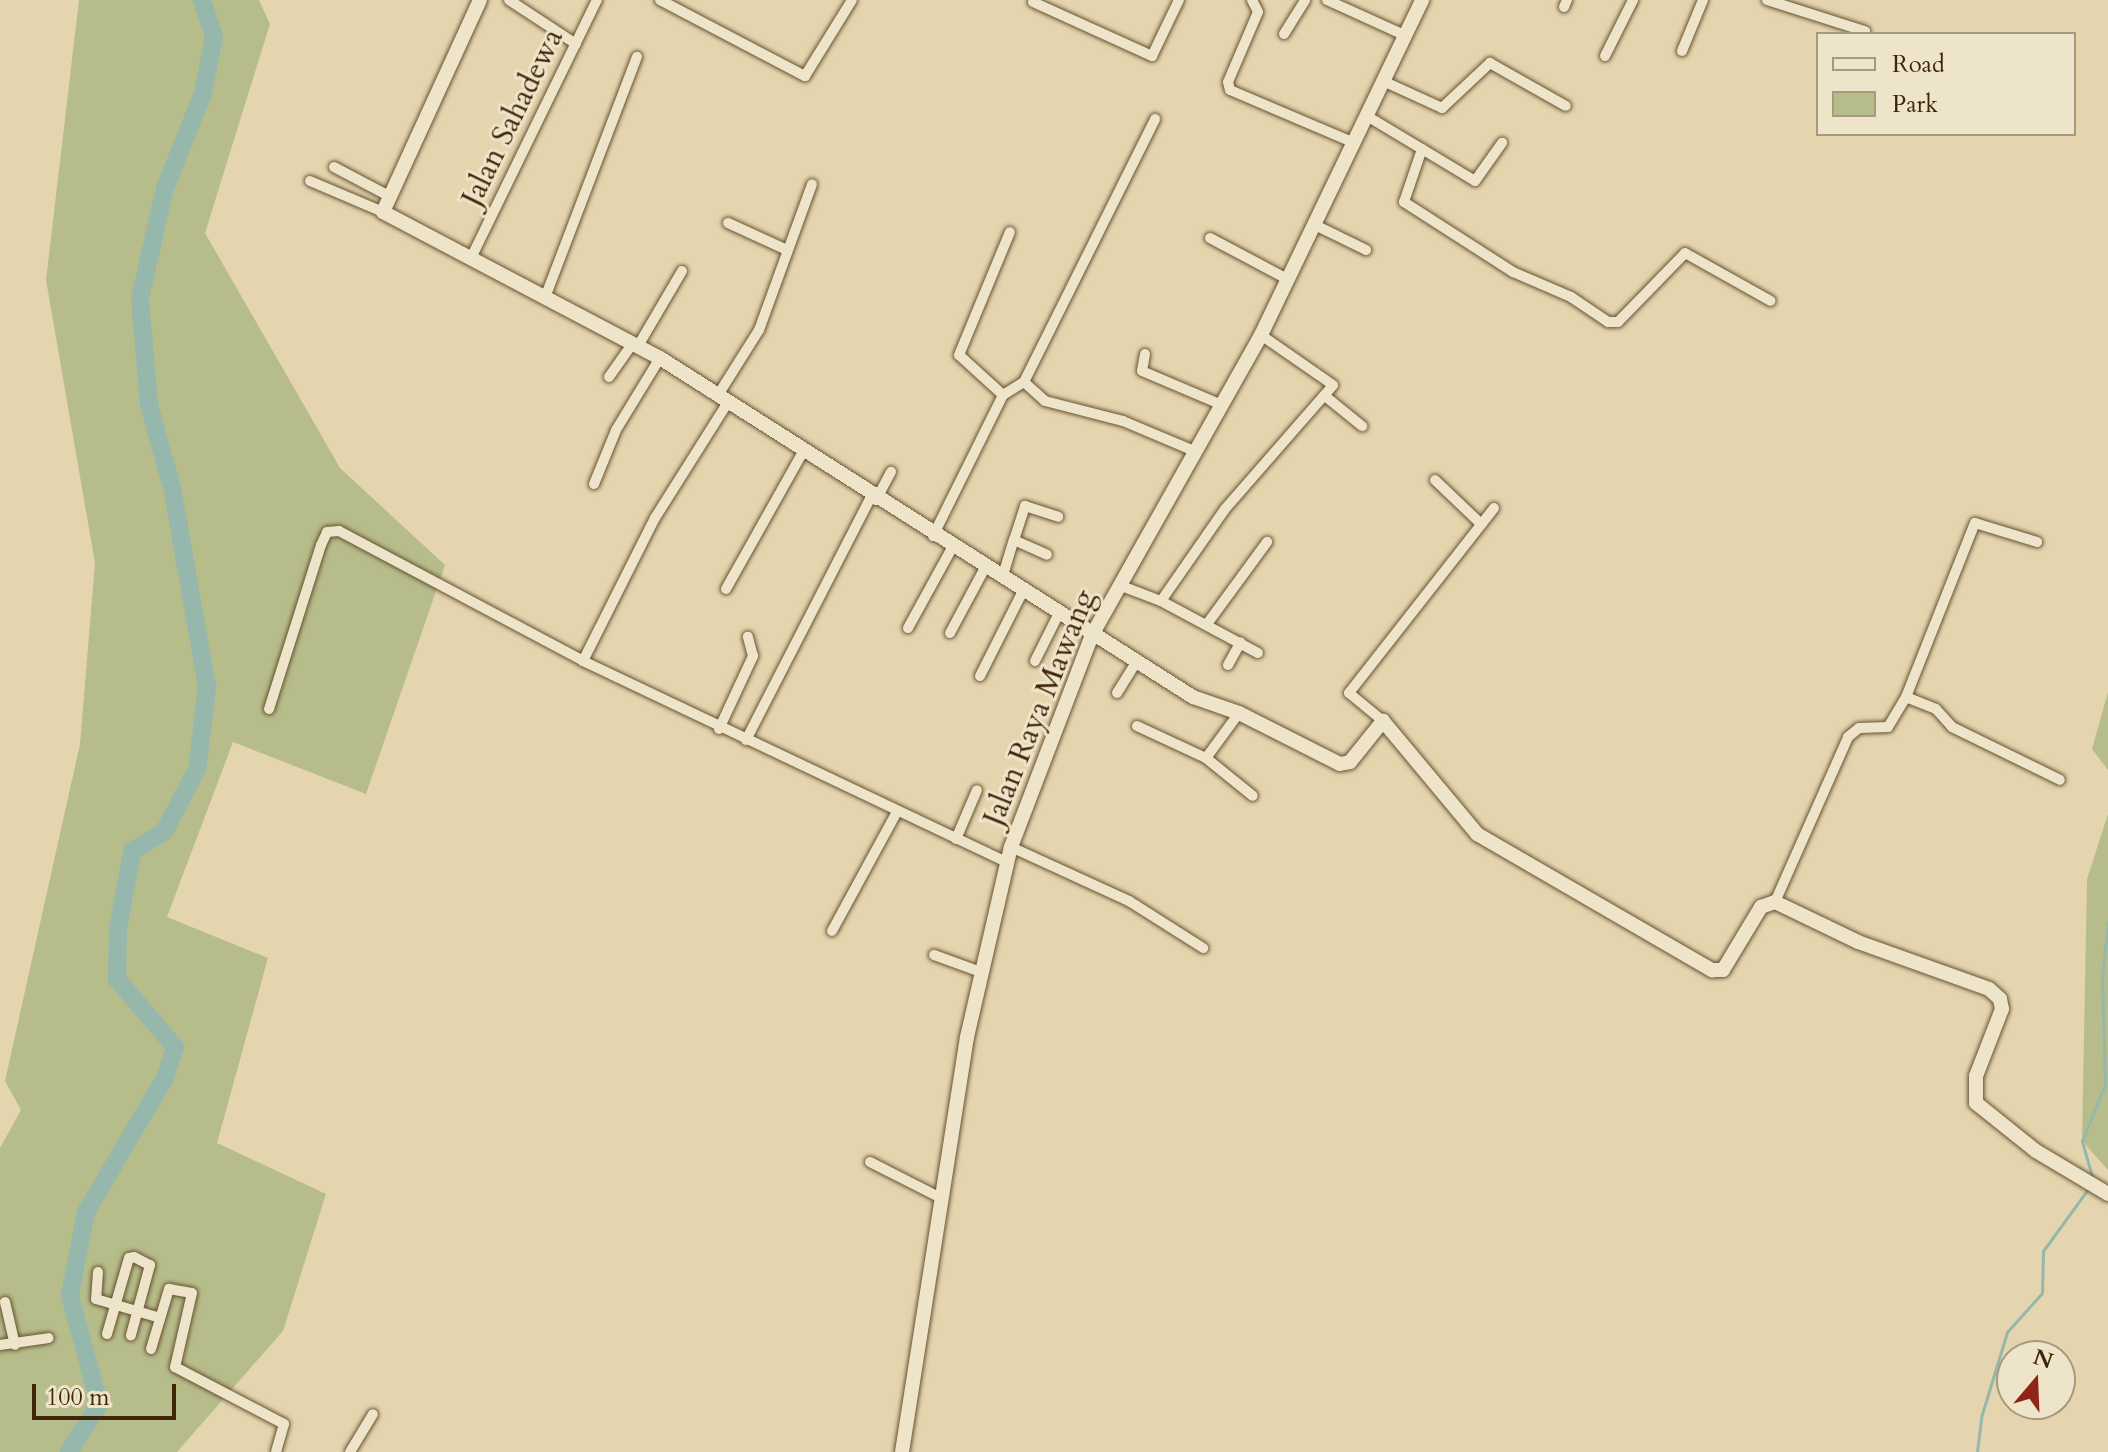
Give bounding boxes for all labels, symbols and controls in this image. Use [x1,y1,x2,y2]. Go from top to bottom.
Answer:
street label: Jalan Sahadewa [455,23,571,213]
legend [1816,32,2076,136]
text: Road [1892,48,1945,81]
text: Park [1892,88,1938,121]
street label: Jalan Raya Mawang [976,585,1104,831]
north arrow [1996,1340,2076,1420]
text: N [2029,1342,2057,1376]
scale bar [36,1368,180,1418]
text: 100 m [46,1381,110,1414]

